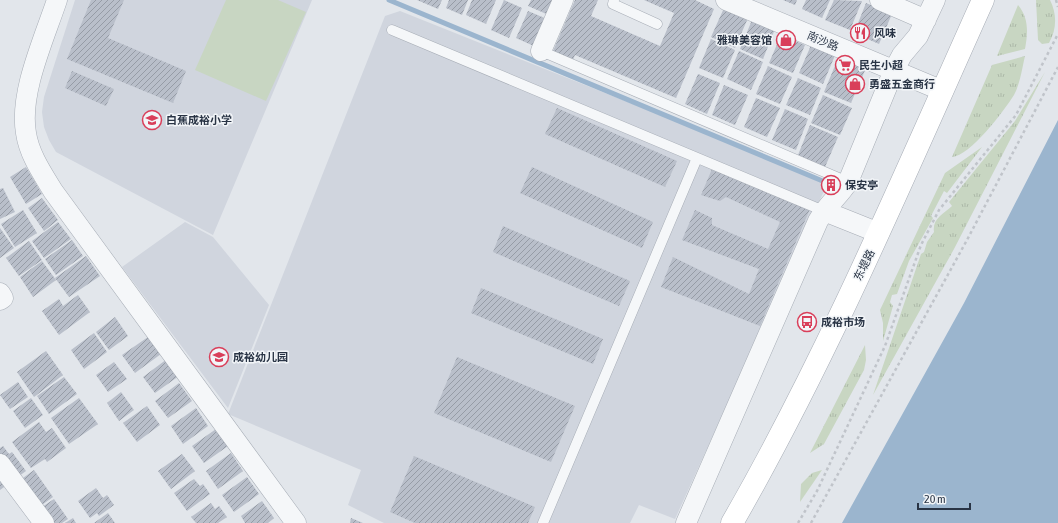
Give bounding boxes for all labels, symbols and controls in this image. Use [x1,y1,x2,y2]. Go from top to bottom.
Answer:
restaurant icon: 风味 [849,22,871,44]
place label: 风味 [874,27,896,39]
shop icon: 雅琳美容馆 [775,29,797,51]
street label: 南沙路 [805,29,841,53]
place label: 雅琳美容馆 [717,34,772,46]
supermarket icon: 民生小超 [834,54,856,76]
place label: 民生小超 [859,59,903,71]
shop icon: 勇盛五金商行 [844,73,866,95]
place label: 勇盛五金商行 [869,78,935,90]
school or university icon: 白蕉成裕小学 [141,109,163,131]
place label: 白蕉成裕小学 [166,114,232,126]
building icon: 保安亭 [820,174,842,196]
place label: 保安亭 [845,179,878,191]
street label: 东堤路 [851,248,877,282]
bus stop icon: 成裕市场 [796,311,818,333]
place label: 成裕市场 [821,316,865,328]
school or university icon: 成裕幼儿园 [208,346,230,368]
place label: 成裕幼儿园 [233,351,288,363]
scale bar [918,485,970,511]
text: 20 m [924,492,946,506]

